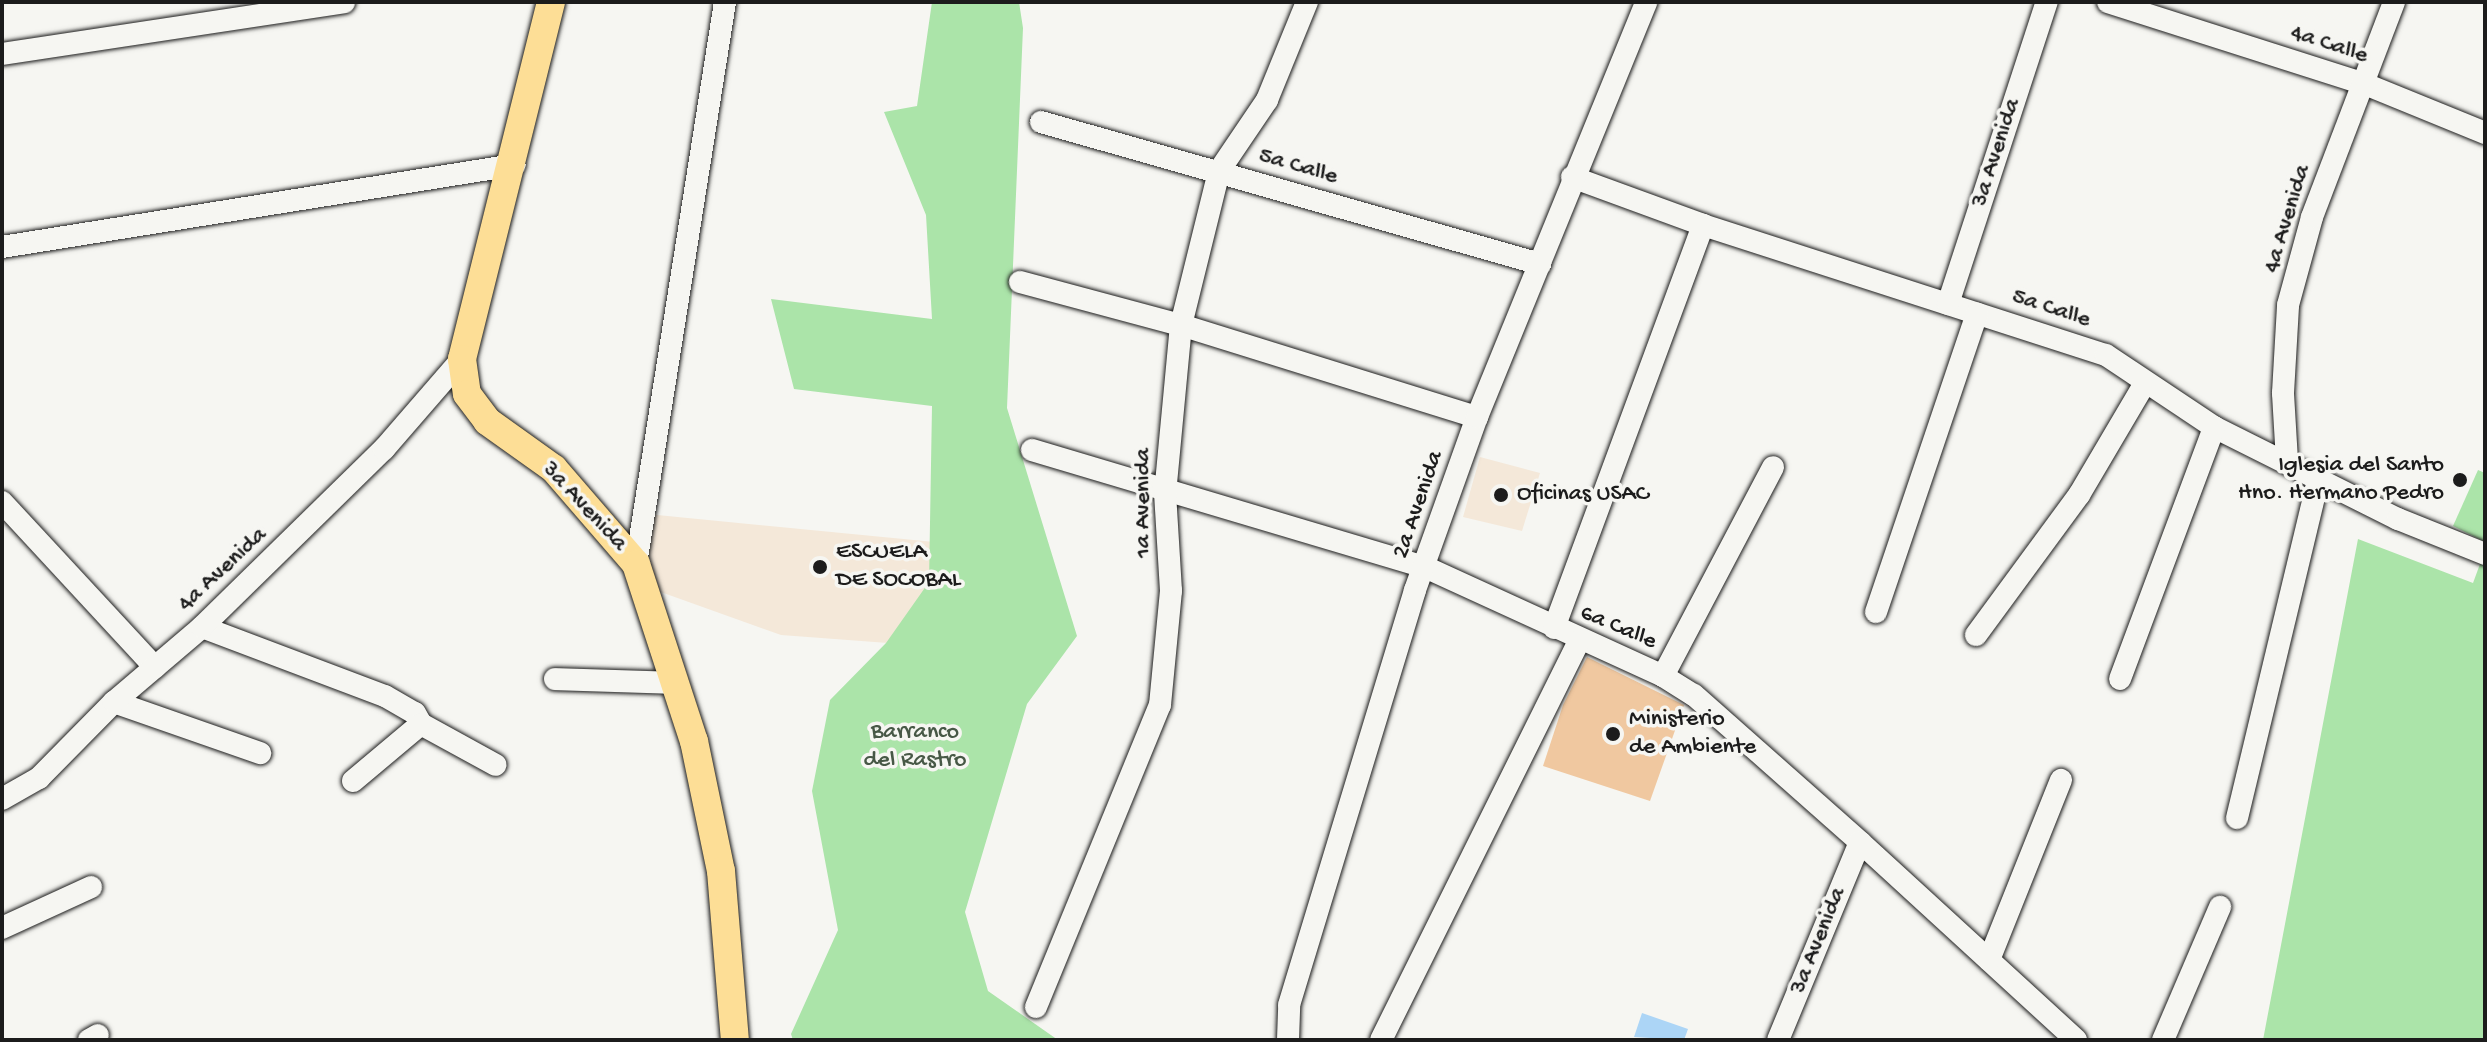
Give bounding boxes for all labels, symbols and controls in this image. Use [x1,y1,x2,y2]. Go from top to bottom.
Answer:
street label: 4a Calle [2287,19,2371,71]
street label: 3a Avenida [1966,95,2028,211]
street label: 5a Calle [1255,142,1341,192]
street label: 4a Avenida [2258,161,2318,277]
street label: 5a Calle [2008,283,2094,335]
street label: 2a Avenida [1387,447,1451,563]
street label: 1a Avenida [1130,448,1158,558]
place label: Iglesia del Santo Hno. Hermano Pedro [2238,452,2444,508]
street label: 3a Avenida [535,456,633,558]
marker: Iglesia del Santo Hno. Hermano Pedro [2451,471,2469,489]
place label: Oficinas USAC [1517,481,1649,509]
marker: Oficinas USAC [1492,486,1510,504]
street label: 4a Avenida [172,521,274,619]
place label: ESCUELA DE SOCOBAL [836,539,961,595]
marker: ESCUELA DE SOCOBAL [811,558,829,576]
street label: 6a Calle [1575,599,1661,657]
place label: Ministerio de Ambiente [1629,706,1756,762]
park label: Barranco del Rastro [864,719,966,775]
marker: Ministerio de Ambiente [1604,725,1622,743]
street label: 3a Avenida [1785,883,1853,999]

